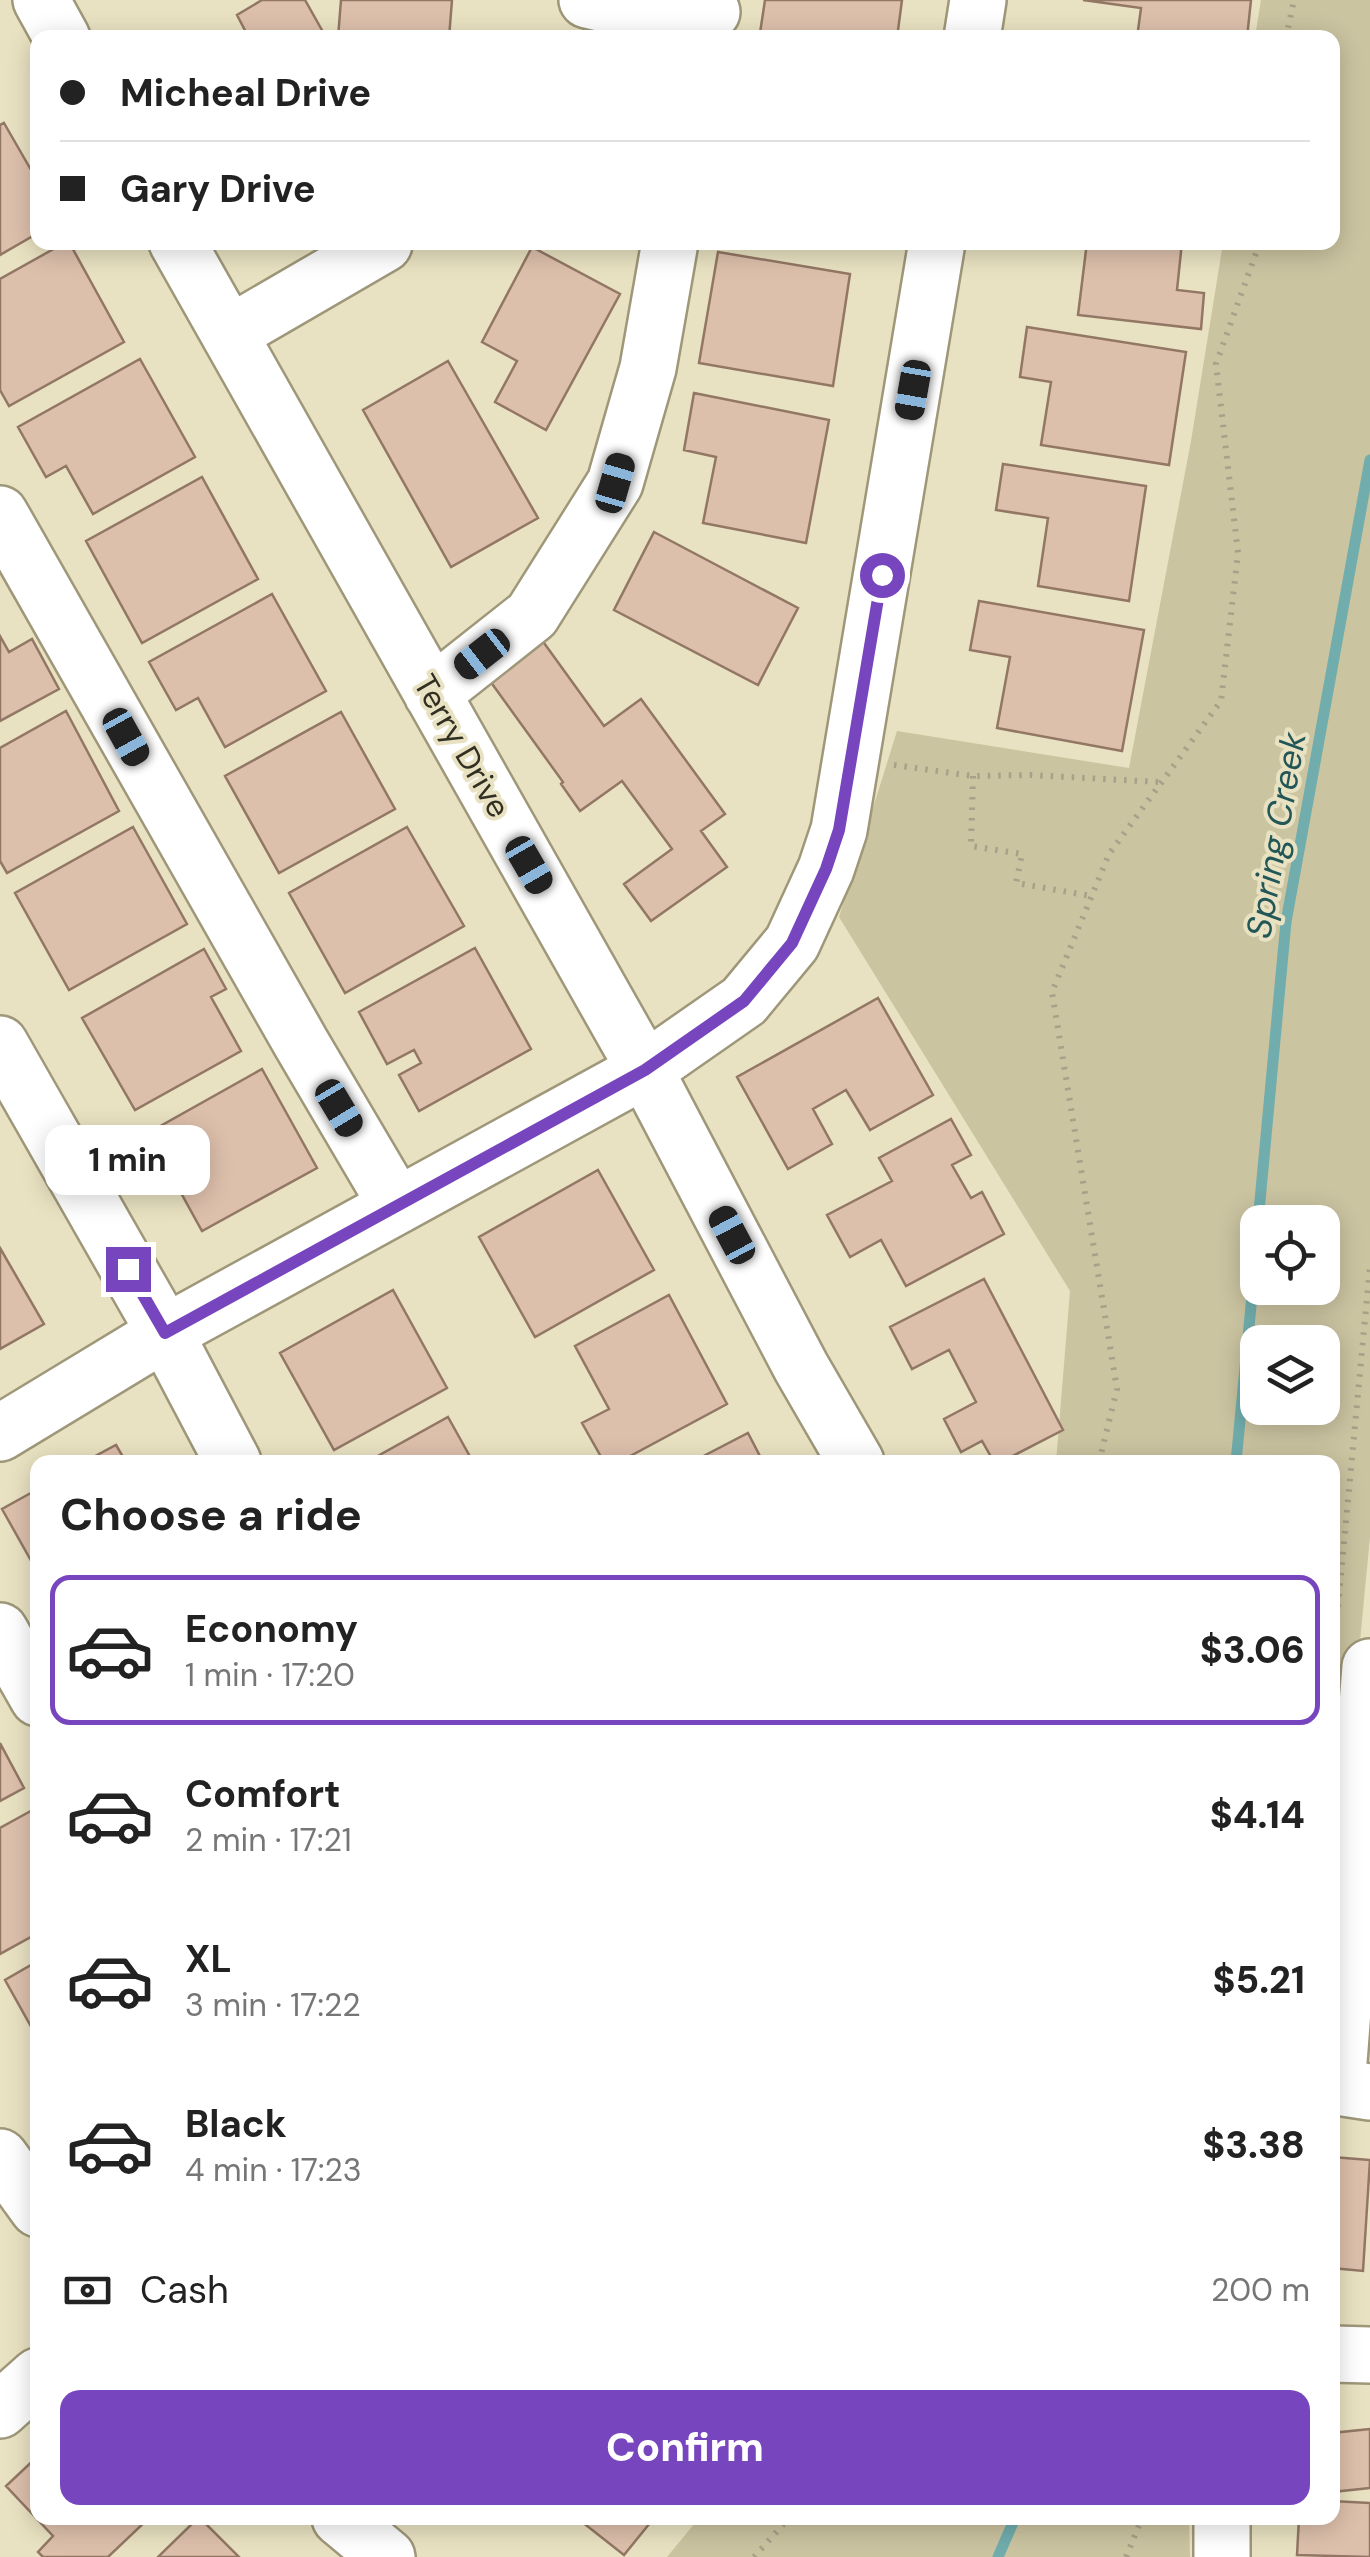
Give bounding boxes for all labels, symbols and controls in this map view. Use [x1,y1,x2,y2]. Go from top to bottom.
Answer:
text: Micheal Drive [120,68,371,118]
text: Gary Drive [120,164,316,214]
car [893,358,933,422]
car [592,450,638,516]
route start [860,553,905,598]
car [449,624,515,684]
street label: Terry Drive [404,667,520,825]
car [98,703,154,771]
water label: Spring Creek [1235,728,1317,942]
car [501,832,557,898]
car [311,1075,367,1141]
callout: 1 min [46,1124,210,1194]
text: 1 min [88,1139,167,1181]
car [705,1201,759,1269]
map controls [1240,1205,1340,1425]
button: locate [1240,1205,1340,1305]
route end [106,1247,151,1292]
button: layers [1240,1325,1340,1425]
text: Choose a ride [60,1485,362,1544]
text: Economy [185,1604,358,1654]
icon: car [65,1605,155,1695]
text: $3.06 [1200,1625,1305,1675]
text: 1 min · 17:20 [185,1654,355,1696]
text: Comfort [185,1769,341,1819]
icon: car [65,1770,155,1860]
text: $4.14 [1210,1790,1305,1840]
text: 2 min · 17:21 [185,1819,352,1861]
text: XL [185,1934,232,1984]
icon: car [65,1935,155,2025]
text: $5.21 [1213,1955,1305,2005]
text: 3 min · 17:22 [185,1984,361,2026]
text: Black [185,2099,287,2149]
icon: car [65,2100,155,2190]
text: $3.38 [1202,2120,1305,2170]
text: 4 min · 17:23 [185,2149,362,2191]
icon: cash [60,2263,115,2318]
text: Cash [140,2265,229,2315]
text: 200 m [1211,2269,1310,2311]
button: Confirm [60,2390,1310,2505]

